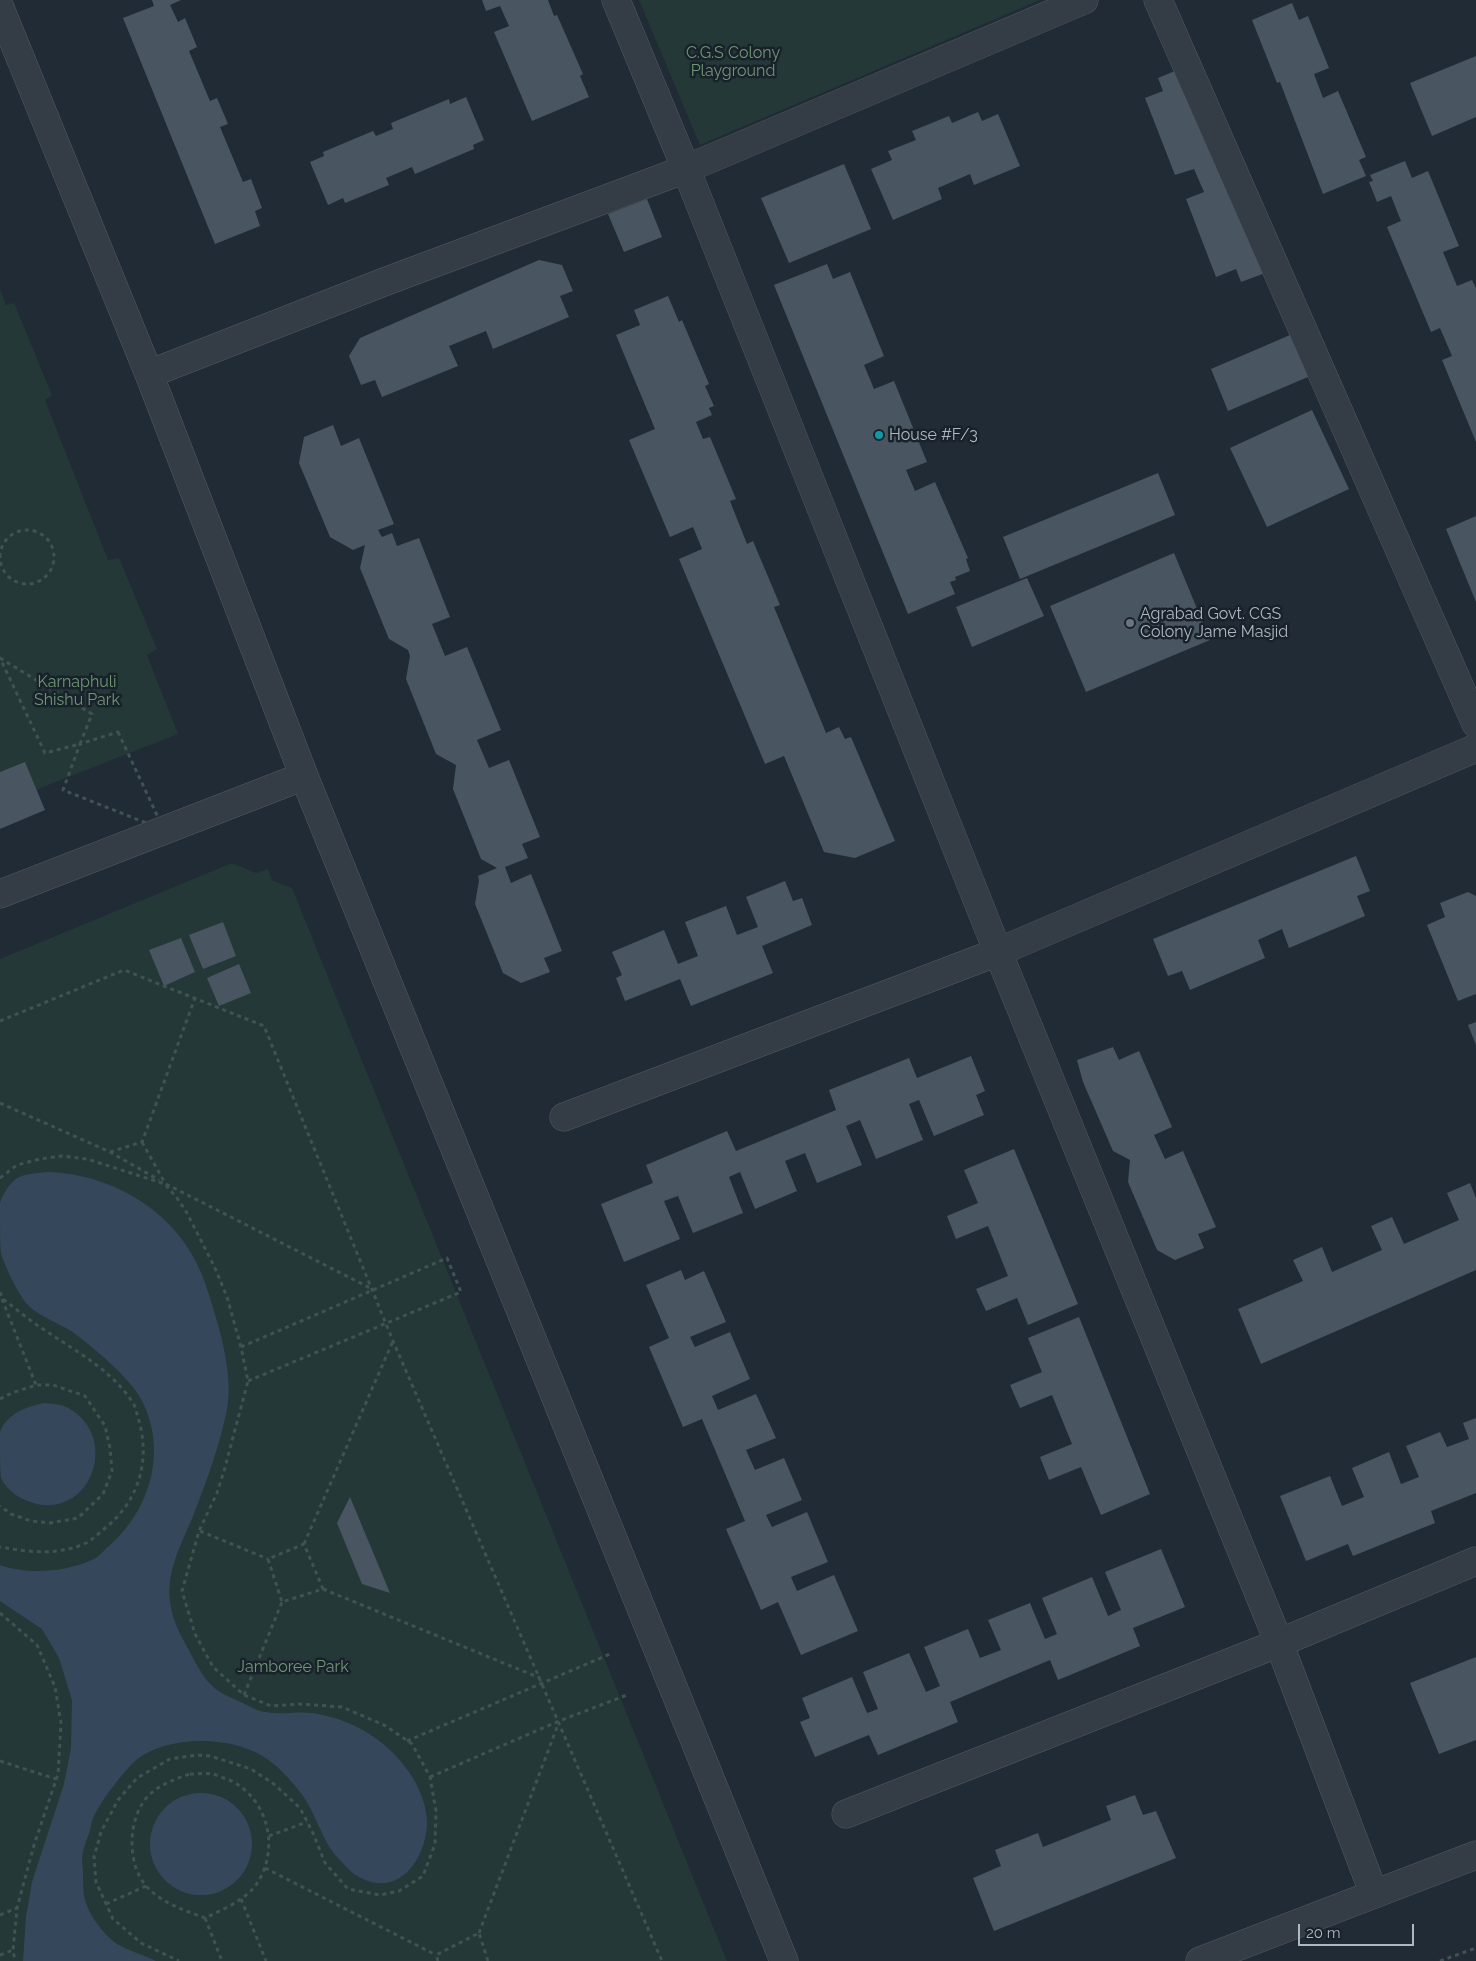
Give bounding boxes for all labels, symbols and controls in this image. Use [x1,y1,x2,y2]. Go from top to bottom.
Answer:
park label: C.G.S Colony Playground [686,43,780,81]
place label: House #F/3 [889,425,978,445]
marker: House #F/3 [873,429,885,441]
place label: Agrabad Govt. CGS Colony Jame Masjid [1140,604,1288,642]
marker: Agrabad Govt. CGS Colony Jame Masjid [1124,617,1136,629]
park label: Karnaphuli Shishu Park [34,672,120,710]
park label: Jamboree Park [237,1657,349,1677]
scale bar [1301,1914,1417,1946]
text: 20 m [1306,1924,1341,1942]

